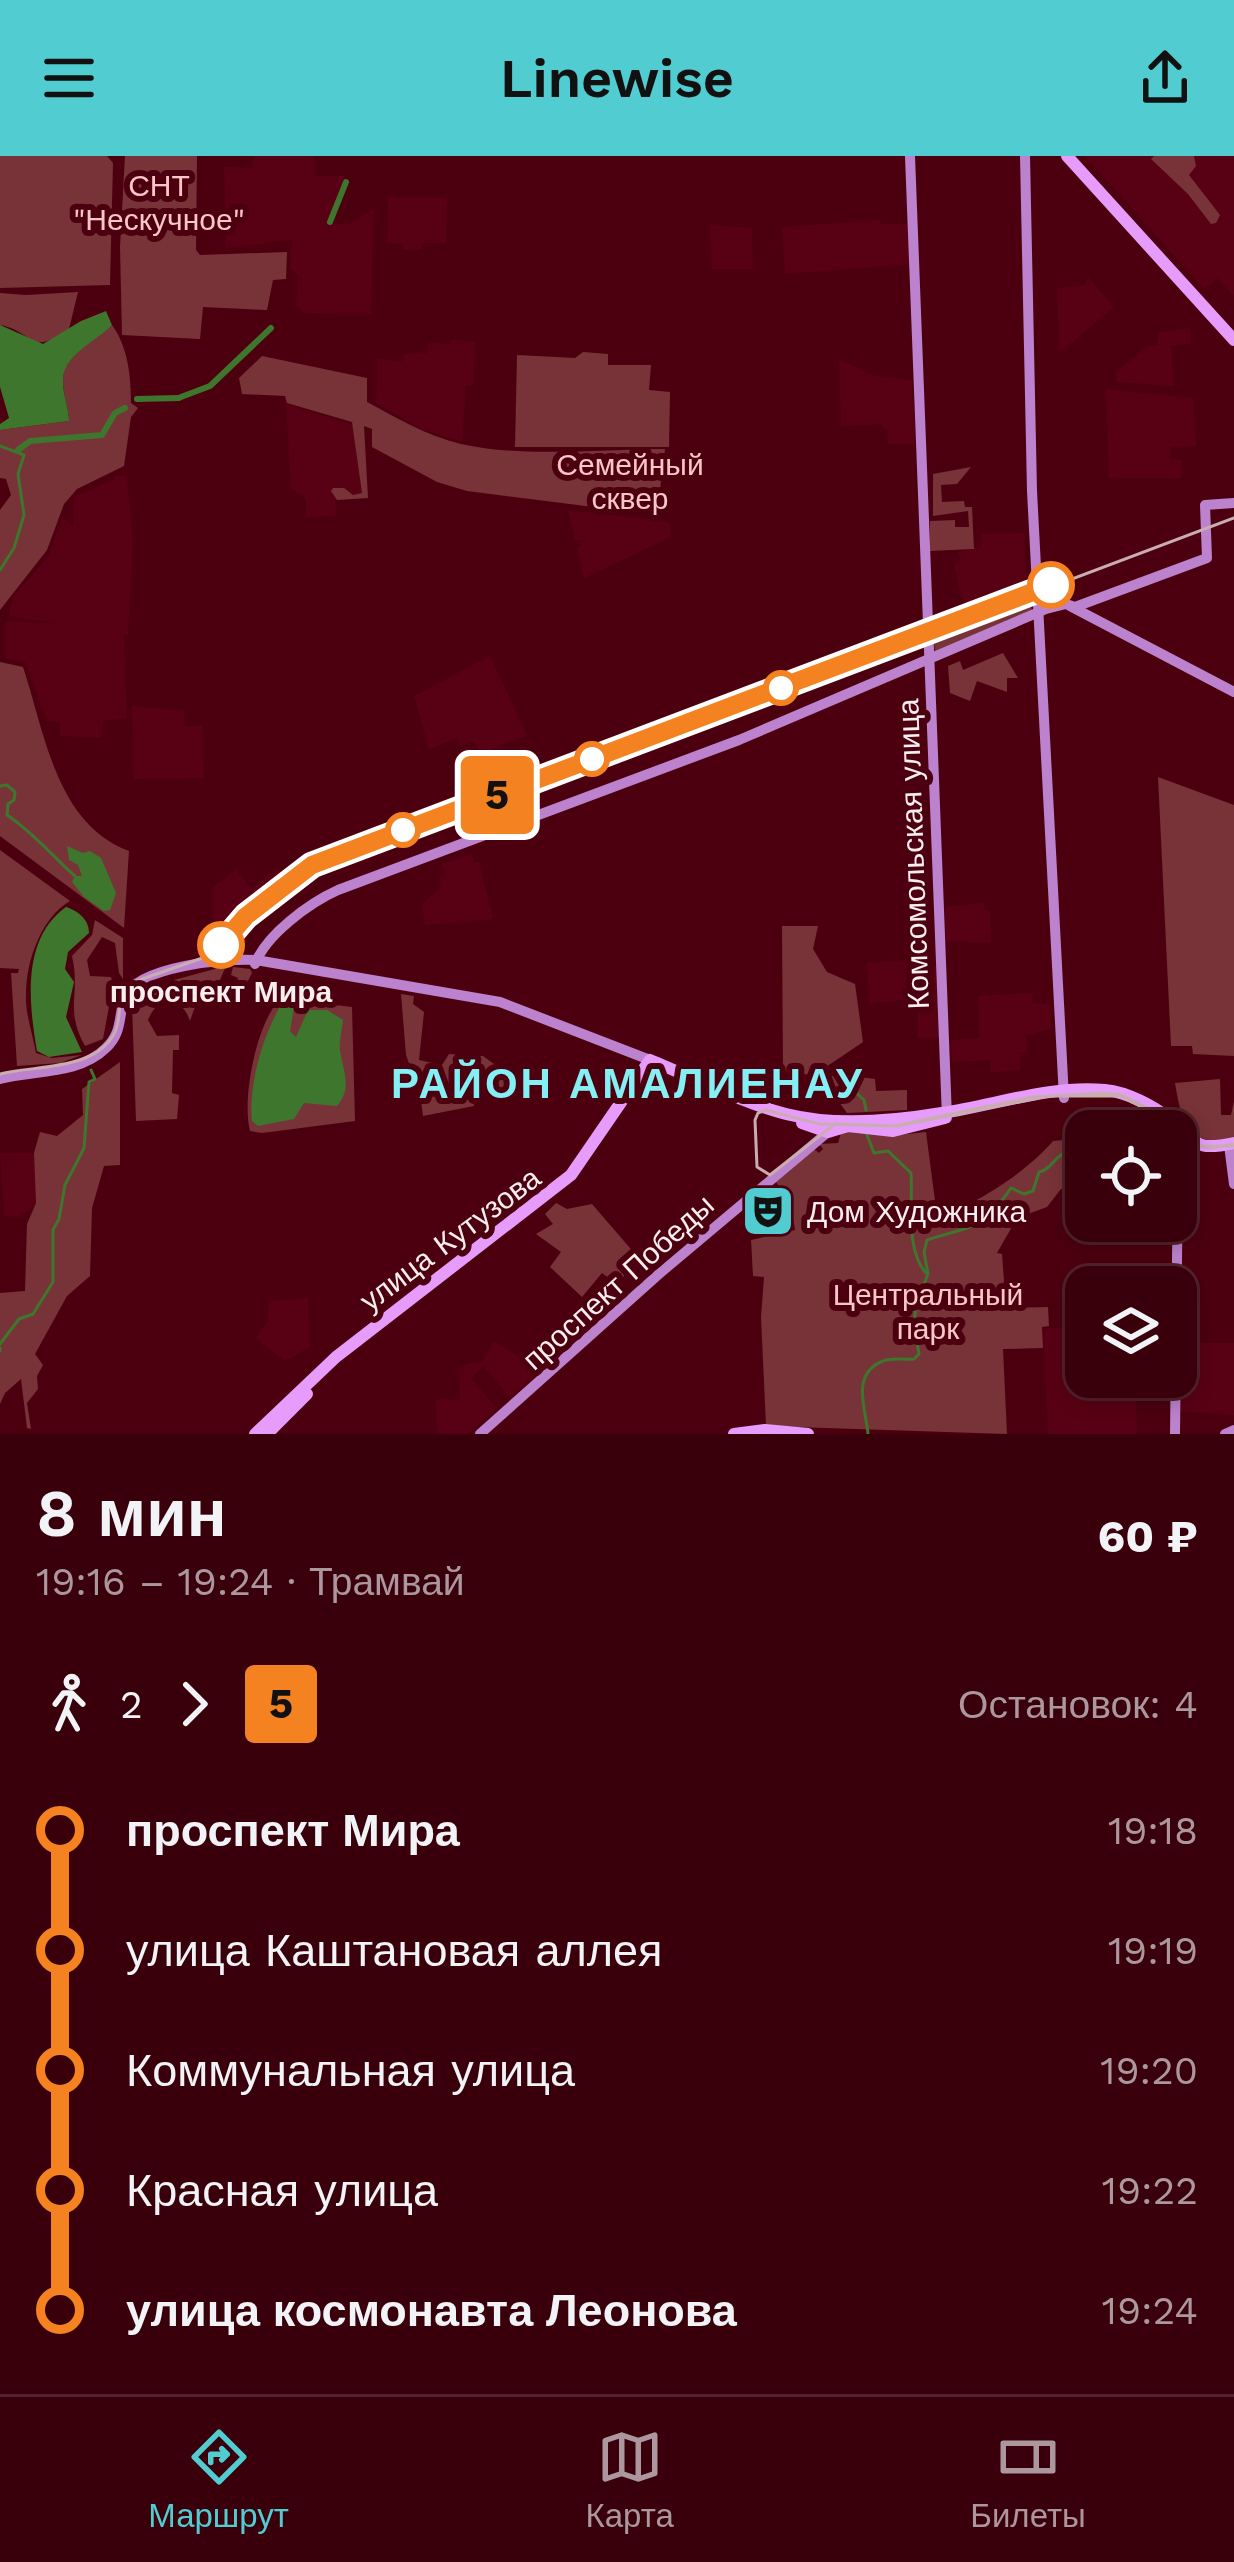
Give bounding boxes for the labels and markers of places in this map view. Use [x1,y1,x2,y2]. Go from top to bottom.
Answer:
unlabelled marker [1029,563,1073,607]
unlabelled marker [765,672,797,704]
unlabelled marker [576,743,608,775]
unlabelled marker [387,814,419,846]
marker: проспект Мира [199,923,243,967]
place label: проспект Мира [110,974,333,1009]
theatre icon: Дом Художника [740,1183,796,1239]
place label: Дом Художника [807,1194,1027,1229]

